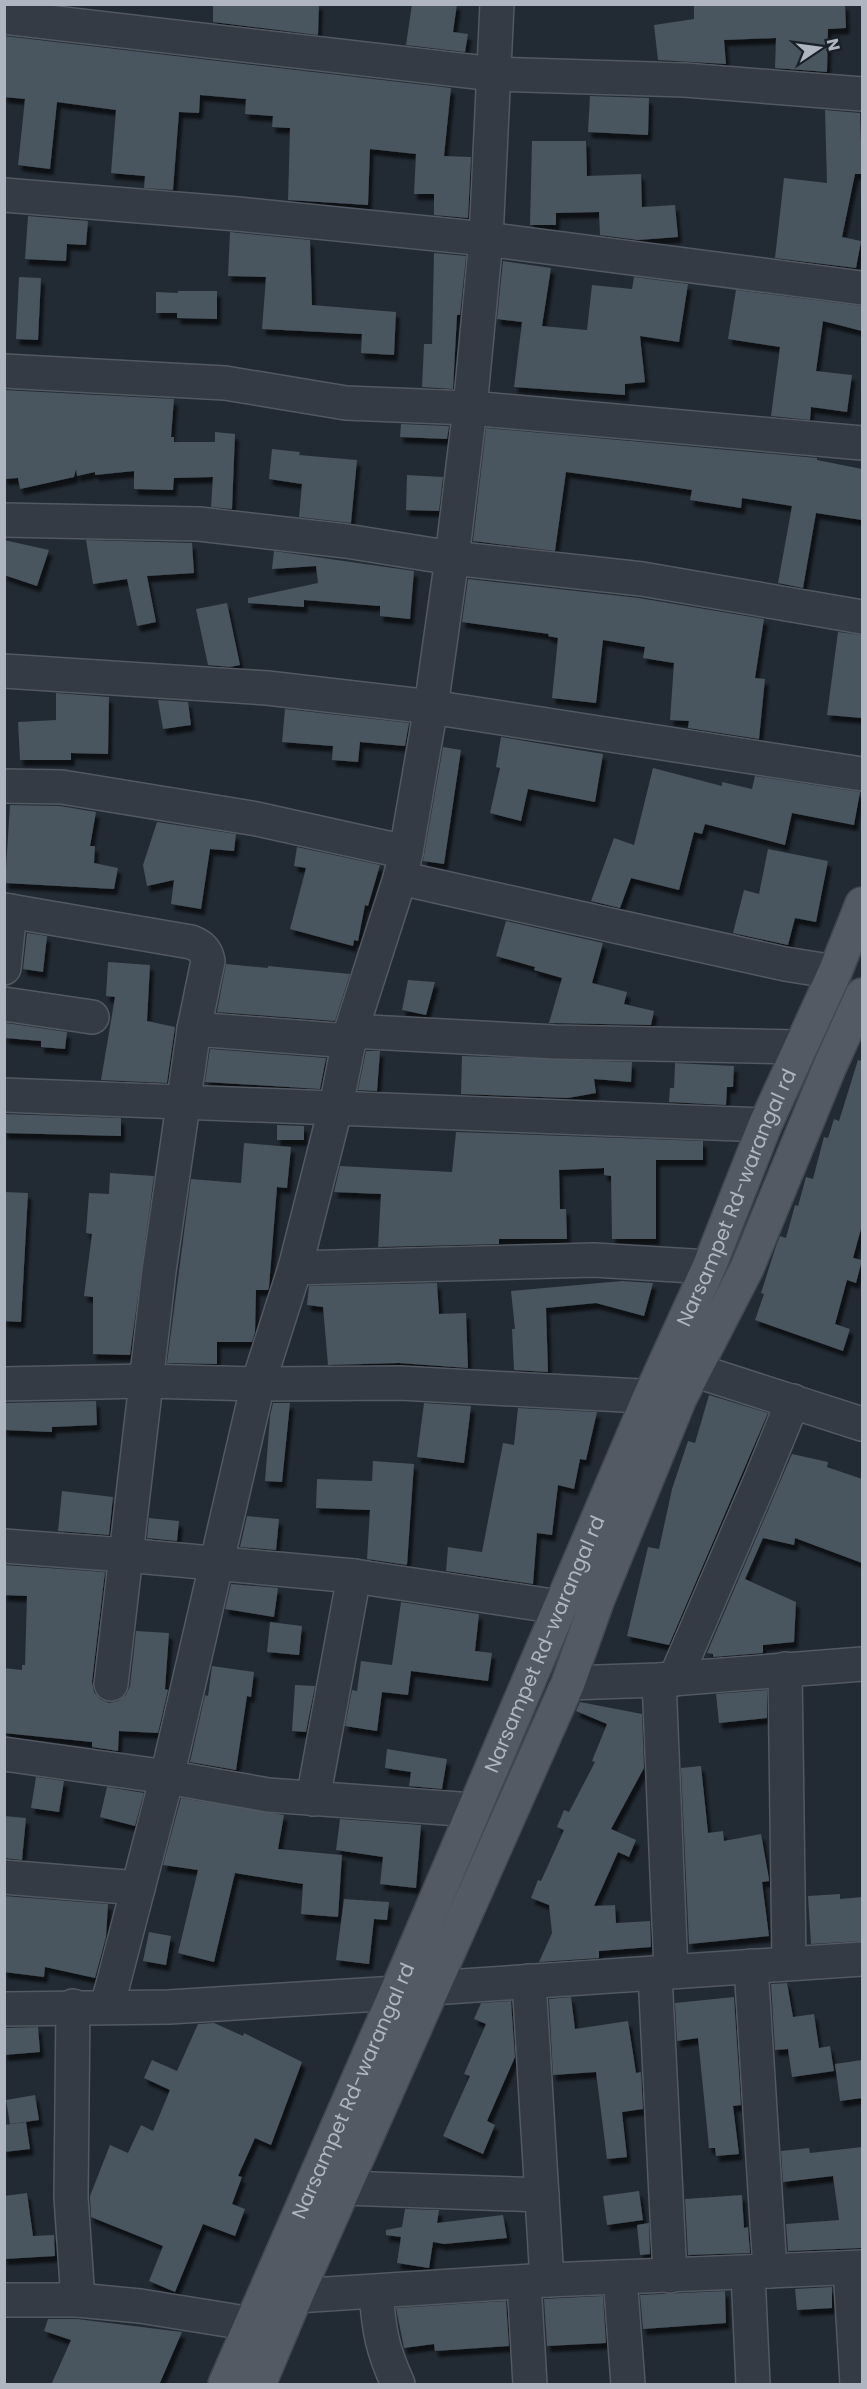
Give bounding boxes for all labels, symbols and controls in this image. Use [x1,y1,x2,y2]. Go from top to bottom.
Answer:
north arrow [789,18,849,78]
text: N [821,36,846,53]
street label: Narsampet Rd-warangal rd [670,1064,803,1331]
street label: Narsampet Rd-warangal rd [477,1511,612,1777]
street label: Narsampet Rd-warangal rd [285,1958,421,2223]

